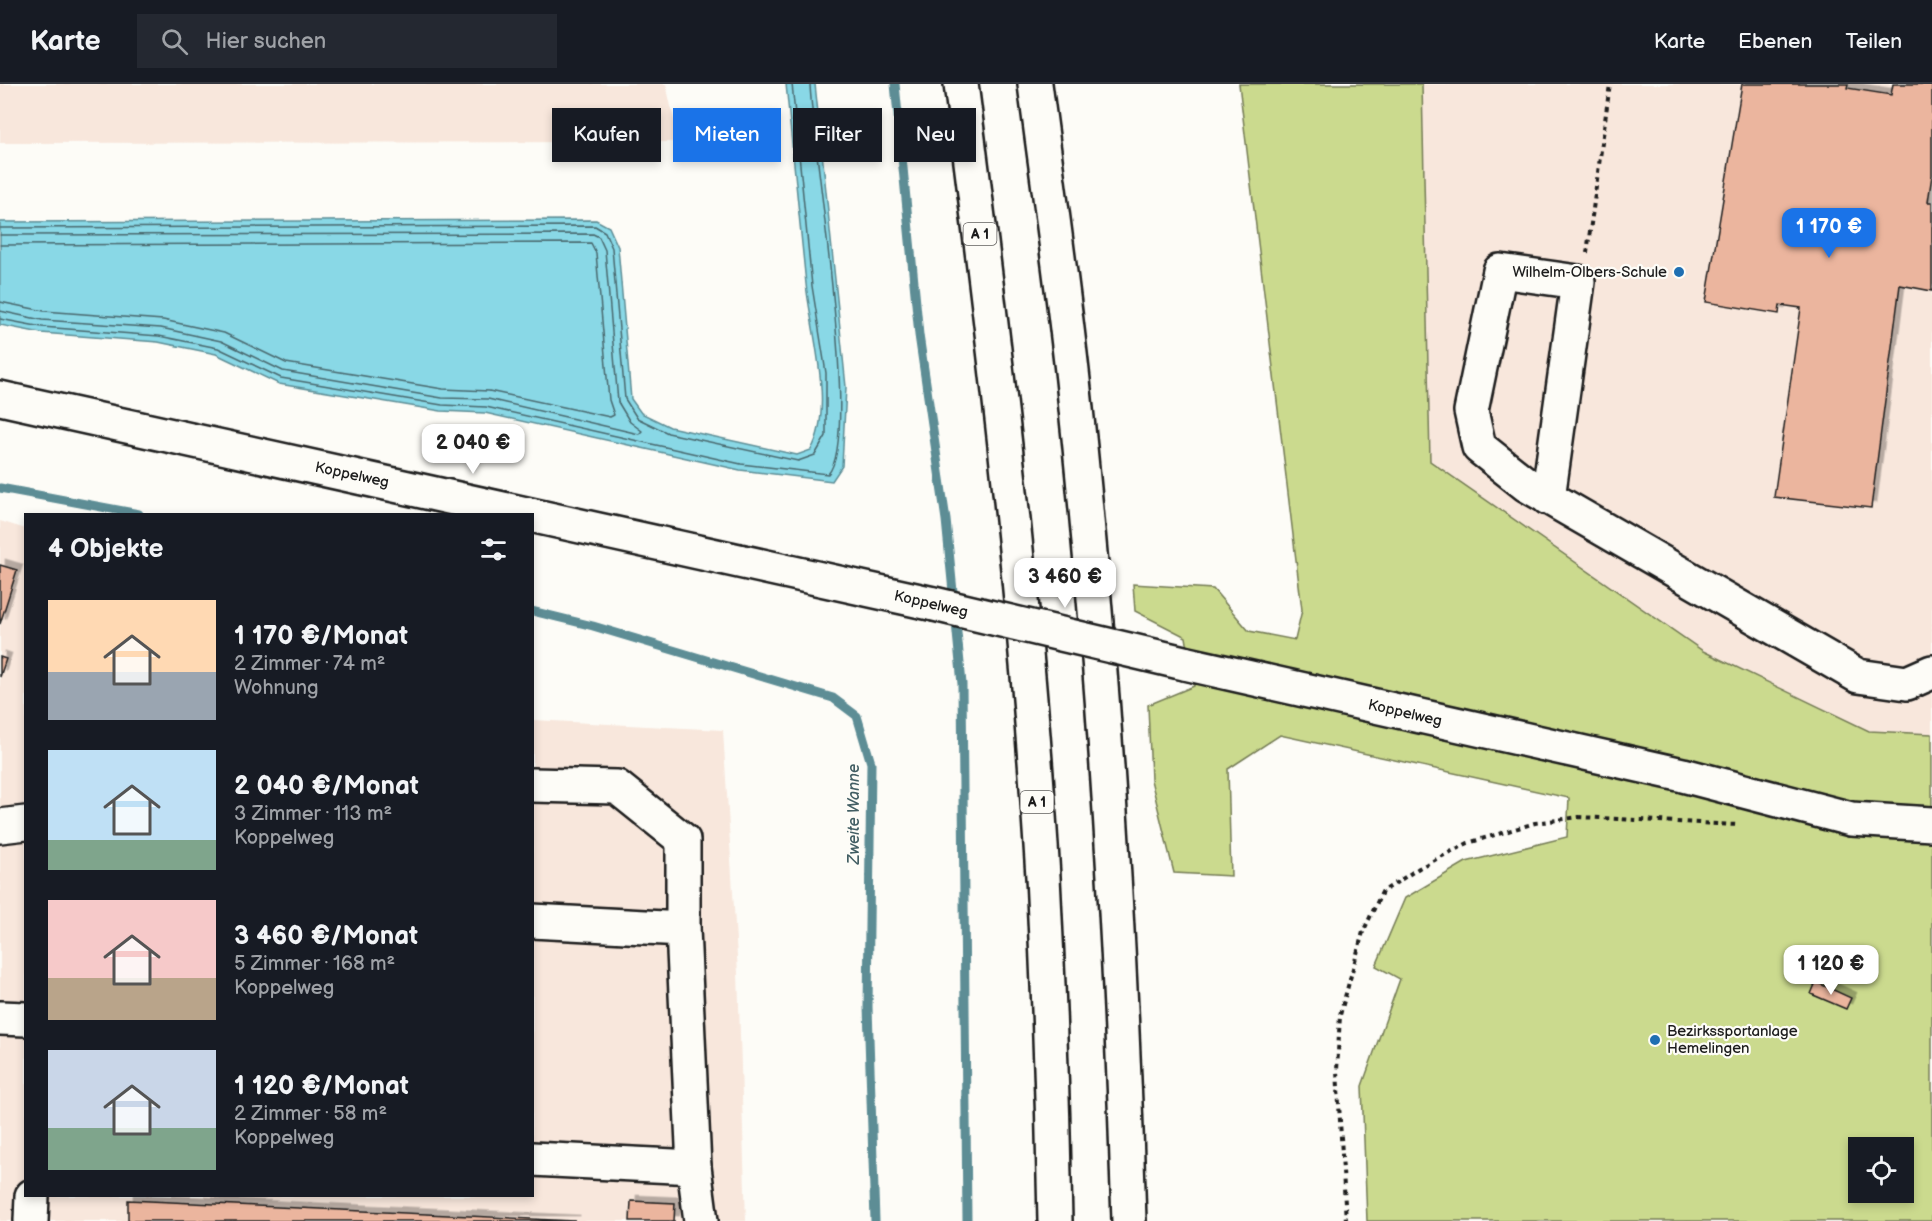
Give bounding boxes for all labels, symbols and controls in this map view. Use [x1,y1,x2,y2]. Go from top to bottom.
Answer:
search box [137,14,557,68]
text: Karte [30,25,101,58]
icon: search [158,25,191,58]
text: Hier suchen [206,28,326,55]
text: Karte [1654,29,1705,54]
text: Ebenen [1738,29,1812,54]
text: Teilen [1845,29,1902,54]
chip: Kaufen [552,108,661,162]
chip: Mieten [673,108,781,162]
chip: Filter [793,108,882,162]
chip: Neu [894,108,976,162]
pin: 1 170 € [1774,208,1884,259]
text: 1 170 € [1796,215,1862,239]
road number: A 1 [964,223,996,245]
place label: Wilhelm-Olbers-Schule [1513,263,1667,282]
marker: Wilhelm-Olbers-Schule [1672,265,1686,279]
pin: 2 040 € [418,424,528,475]
text: 2 040 € [436,431,510,455]
street label: Koppelweg [313,458,391,492]
icon: filters [477,533,510,566]
text: 4 Objekte [48,534,164,565]
pin: 3 460 € [1010,558,1120,609]
text: 3 460 € [1028,565,1102,589]
street label: Koppelweg [892,586,970,622]
text: 1 170 €/Monat [234,621,408,652]
icon: home [96,624,168,696]
text: 2 Zimmer · 74 m² [234,652,385,676]
text: Wohnung [234,676,319,700]
street label: Koppelweg [1366,695,1444,731]
water label: Zweite Wanne [845,764,864,865]
text: 2 040 €/Monat [234,771,419,802]
icon: home [96,774,168,846]
road number: A 1 [1020,791,1054,813]
text: 3 Zimmer · 113 m² [234,802,392,826]
text: Koppelweg [234,826,334,850]
text: 3 460 €/Monat [234,921,418,952]
icon: home [96,924,168,996]
pin: 1 120 € [1776,945,1886,996]
text: 5 Zimmer · 168 m² [234,952,395,976]
text: 1 120 € [1798,952,1864,976]
text: Koppelweg [234,976,334,1000]
place label: Bezirkssportanlage Hemelingen [1667,1022,1798,1058]
marker: Bezirkssportanlage Hemelingen [1648,1033,1662,1047]
text: 1 120 €/Monat [234,1071,409,1102]
icon: home [96,1074,168,1146]
text: 2 Zimmer · 58 m² [234,1102,387,1126]
text: Koppelweg [234,1126,334,1150]
map controls [1848,1137,1914,1203]
button: locate [1848,1137,1914,1203]

